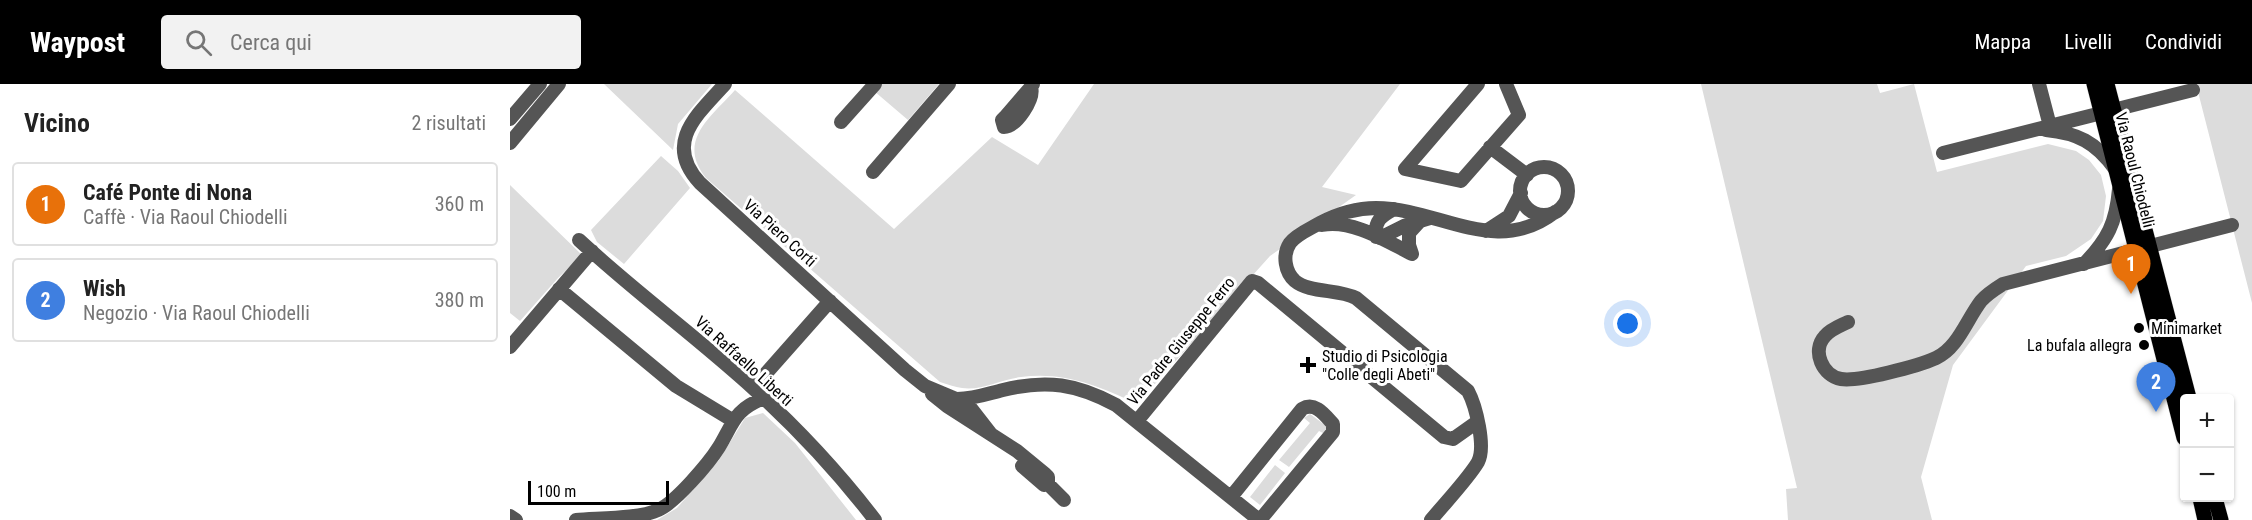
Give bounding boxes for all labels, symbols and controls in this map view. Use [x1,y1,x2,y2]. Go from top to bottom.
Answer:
search box [161,15,581,69]
text: Waypost [30,26,125,59]
icon: search [182,26,215,59]
text: Cerca qui [230,30,312,55]
text: Mappa [1974,30,2031,54]
text: Livelli [2064,30,2112,54]
text: Condividi [2145,30,2222,54]
text: Vicino [24,108,90,138]
street label: Via Raoul Chiodelli [2111,110,2159,230]
text: 2 risultati [411,111,486,135]
text: Café Ponte di Nona [83,180,252,205]
text: 1 [40,192,51,216]
text: 360 m [435,192,484,216]
street label: Via Piero Corti [740,195,820,271]
text: Caffè · Via Raoul Chiodelli [83,205,288,229]
pin: 1 [2112,244,2150,294]
street label: Via Padre Giuseppe Ferro [1123,273,1239,409]
text: Wish [83,276,126,301]
text: 2 [40,288,51,312]
text: 380 m [435,288,484,312]
text: Negozio · Via Raoul Chiodelli [83,301,310,325]
your location [1613,309,1642,338]
street label: Via Raffaello Liberti [691,312,797,410]
place label: Minimarket [2151,319,2222,338]
marker: Minimarket [2132,321,2146,335]
place label: La bufala allegra [2027,336,2132,355]
marker: La bufala allegra [2137,338,2151,352]
place label: Studio di Psicologia "Colle degli Abeti" [1322,347,1448,384]
marker: Studio di Psicologia "Colle degli Abeti" [1299,356,1317,374]
pin: 2 [2136,362,2176,412]
map controls [2180,394,2234,502]
button: + [2180,394,2234,448]
button: − [2180,448,2234,502]
scale bar [528,478,669,506]
text: 100 m [537,482,576,501]

